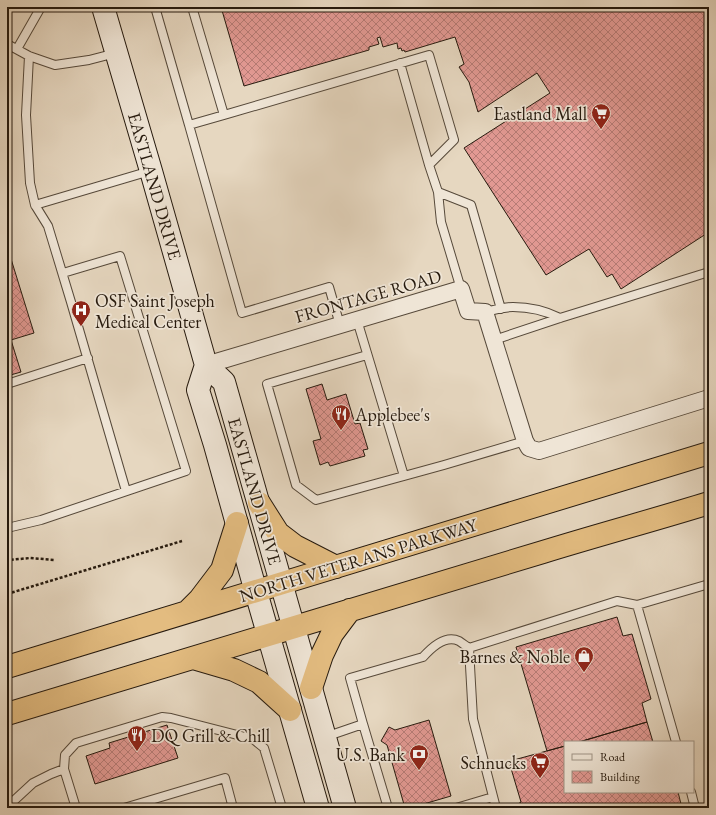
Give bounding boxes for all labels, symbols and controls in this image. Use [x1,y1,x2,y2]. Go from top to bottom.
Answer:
place label: Eastland Mall [493,102,587,125]
supermarket icon: Eastland Mall [590,102,612,130]
street label: EASTLAND DRIVE [123,110,187,262]
street label: FRONTAGE ROAD [292,264,444,328]
place label: OSF Saint Joseph Medical Center [95,289,215,333]
hospital icon: OSF Saint Joseph Medical Center [70,299,92,327]
restaurant icon: Applebee's [330,403,352,431]
place label: Applebee's [354,403,430,426]
street label: EASTLAND DRIVE [223,415,287,567]
street label: NORTH VETERANS PARKWAY [236,512,481,607]
place label: Barnes & Noble [460,645,570,668]
shop icon: Barnes & Noble [573,645,595,673]
restaurant icon: DQ Grill & Chill [126,724,148,752]
place label: DQ Grill & Chill [151,724,270,747]
legend [564,741,694,793]
place label: U.S. Bank [336,743,406,766]
bank icon: U.S. Bank [408,743,430,771]
text: Road [600,749,626,765]
place label: Schnucks [460,751,526,774]
supermarket icon: Schnucks [529,751,551,779]
text: Building [600,769,641,785]

